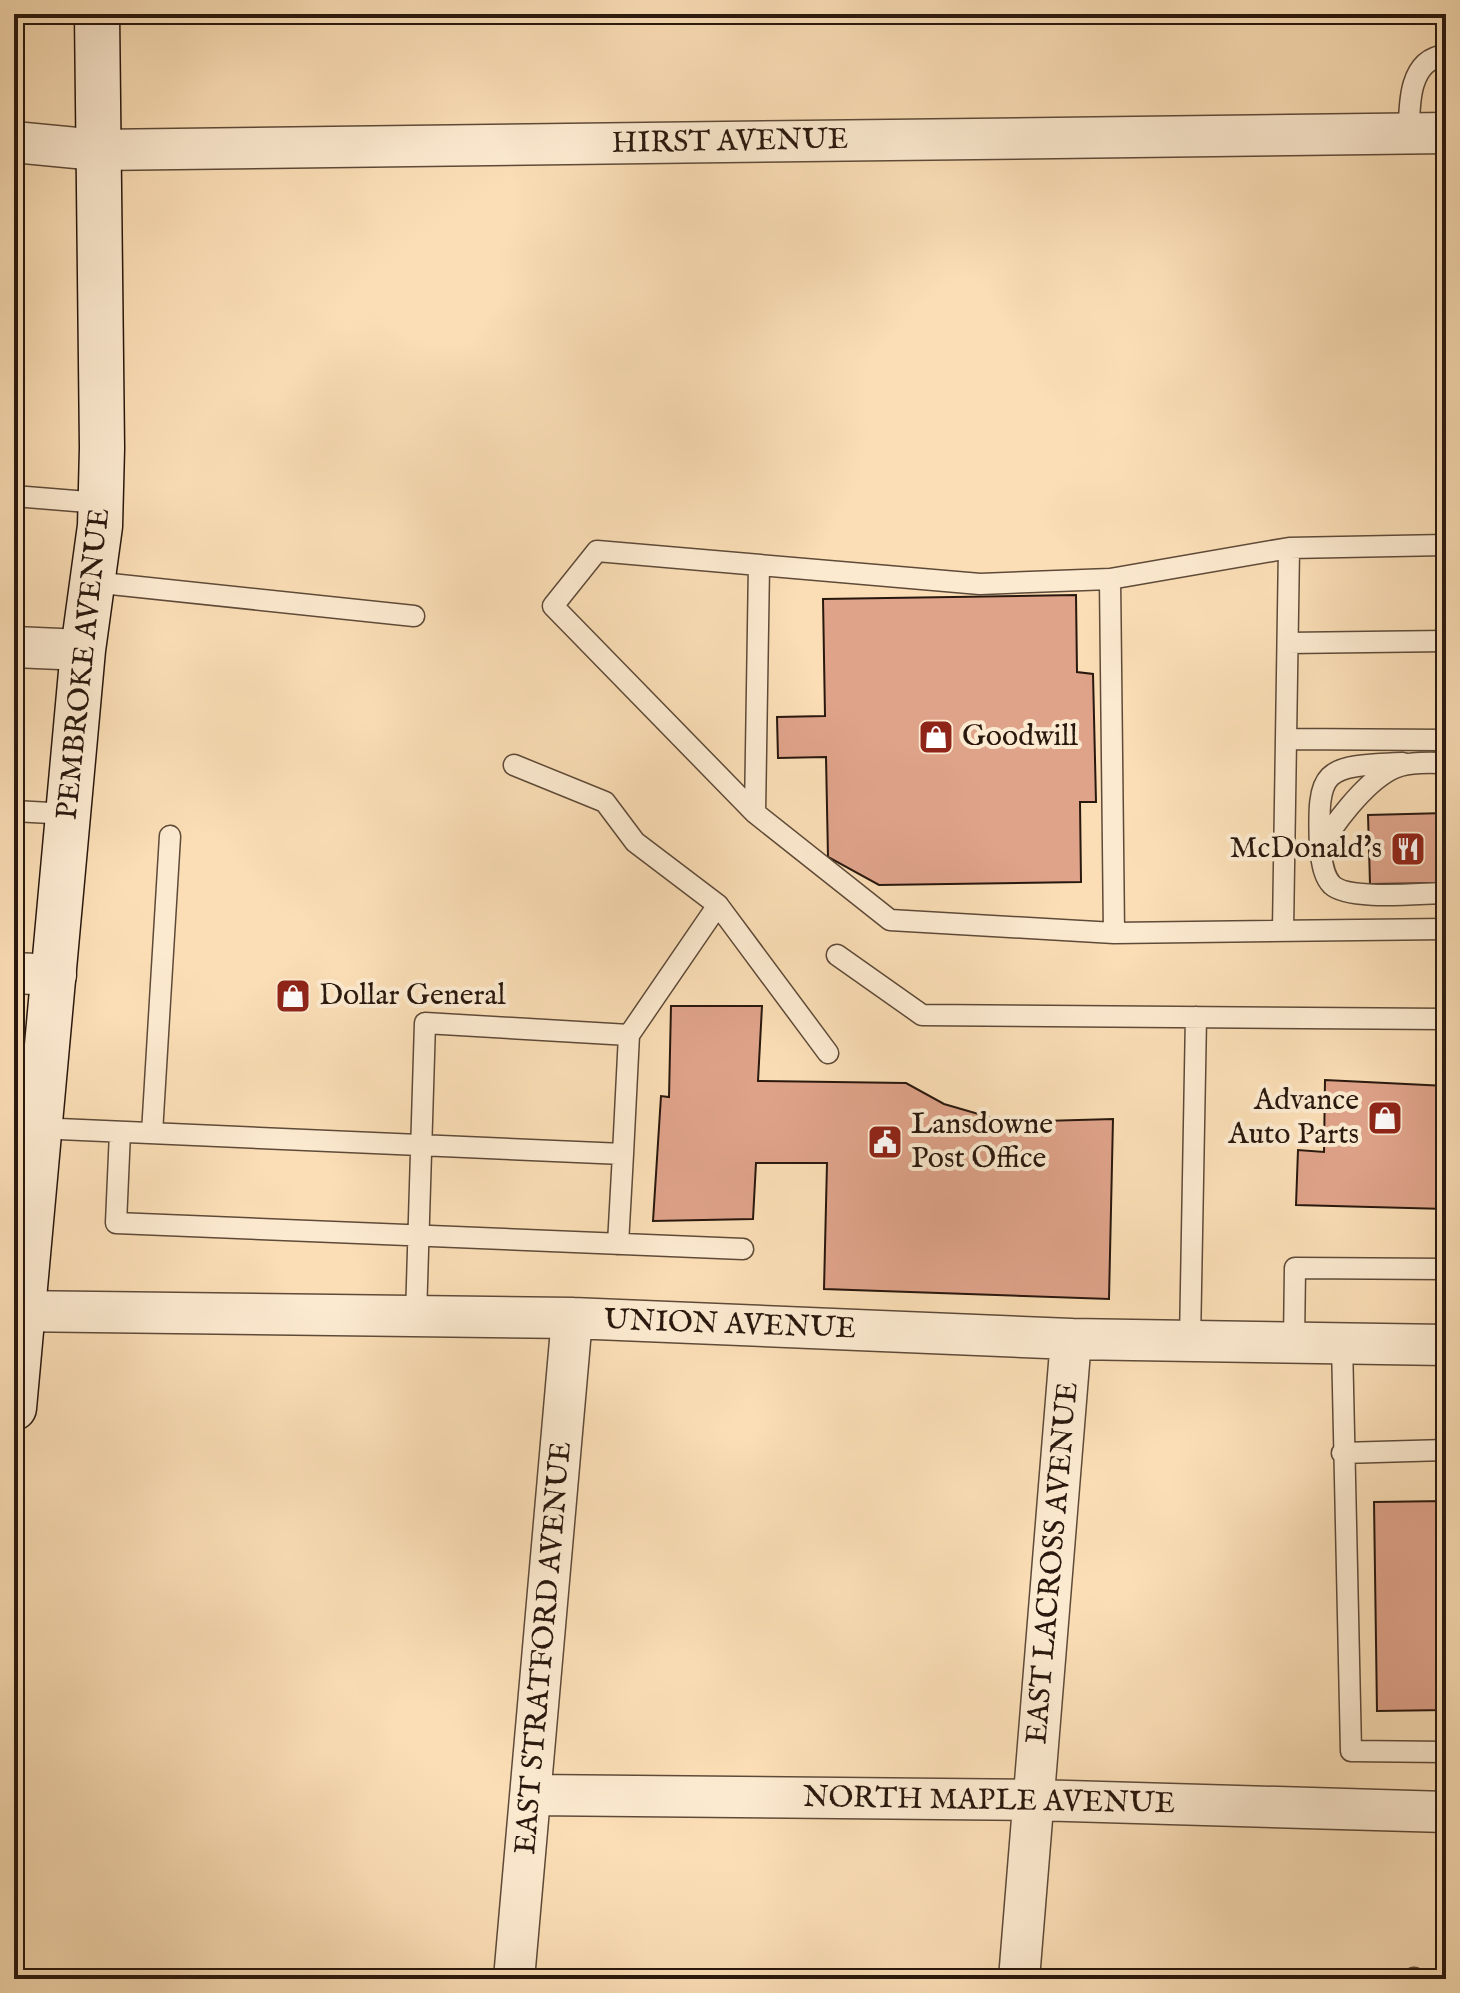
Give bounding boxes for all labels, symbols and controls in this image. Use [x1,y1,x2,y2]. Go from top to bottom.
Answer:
street label: HIRST AVENUE [611,121,849,163]
street label: PEMBROKE AVENUE [49,506,119,822]
shop icon: Goodwill [917,718,955,756]
place label: Goodwill [962,718,1079,756]
place label: McDonald's [1229,830,1382,868]
restaurant icon: McDonald's [1389,830,1427,868]
shop icon: Dollar General [274,977,312,1015]
place label: Dollar General [319,977,506,1015]
place label: Advance Auto Parts [1227,1082,1359,1154]
shop icon: Advance Auto Parts [1366,1099,1404,1137]
place label: Lansdowne Post Office [911,1106,1053,1178]
public building icon: Lansdowne Post Office [866,1123,904,1161]
street label: UNION AVENUE [603,1302,857,1348]
street label: EAST LACROSS AVENUE [1018,1380,1088,1746]
street label: EAST STRATFORD AVENUE [507,1440,581,1856]
street label: NORTH MAPLE AVENUE [802,1779,1176,1823]

